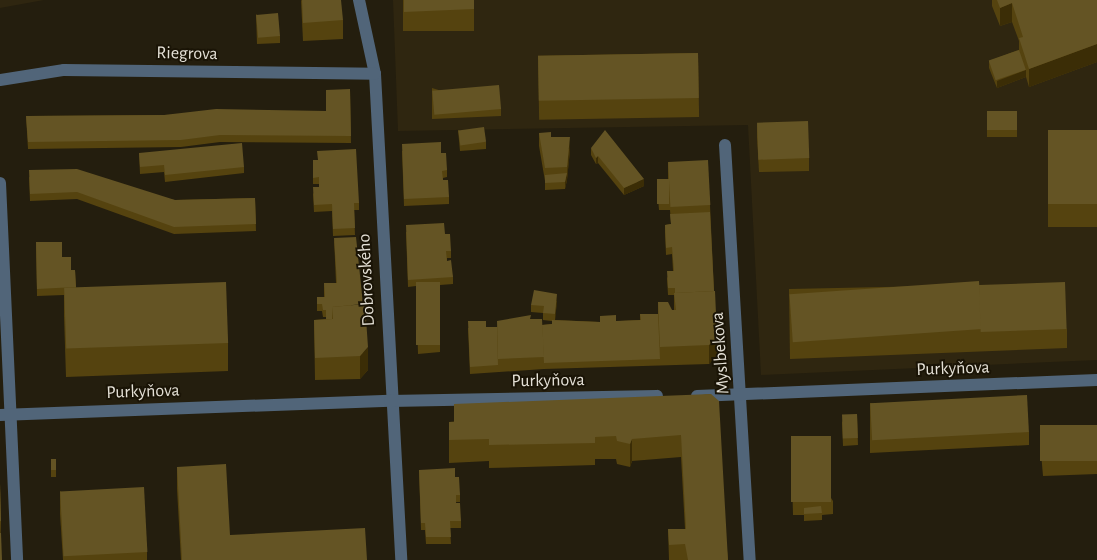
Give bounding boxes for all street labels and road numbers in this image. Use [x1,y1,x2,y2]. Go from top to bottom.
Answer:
street label: Riegrova [156,43,218,65]
street label: Dobrovského [354,233,380,327]
street label: Myslbekova [707,311,735,395]
street label: Purkyňova [916,357,990,381]
street label: Purkyňova [511,370,585,392]
street label: Purkyňova [106,380,180,404]

